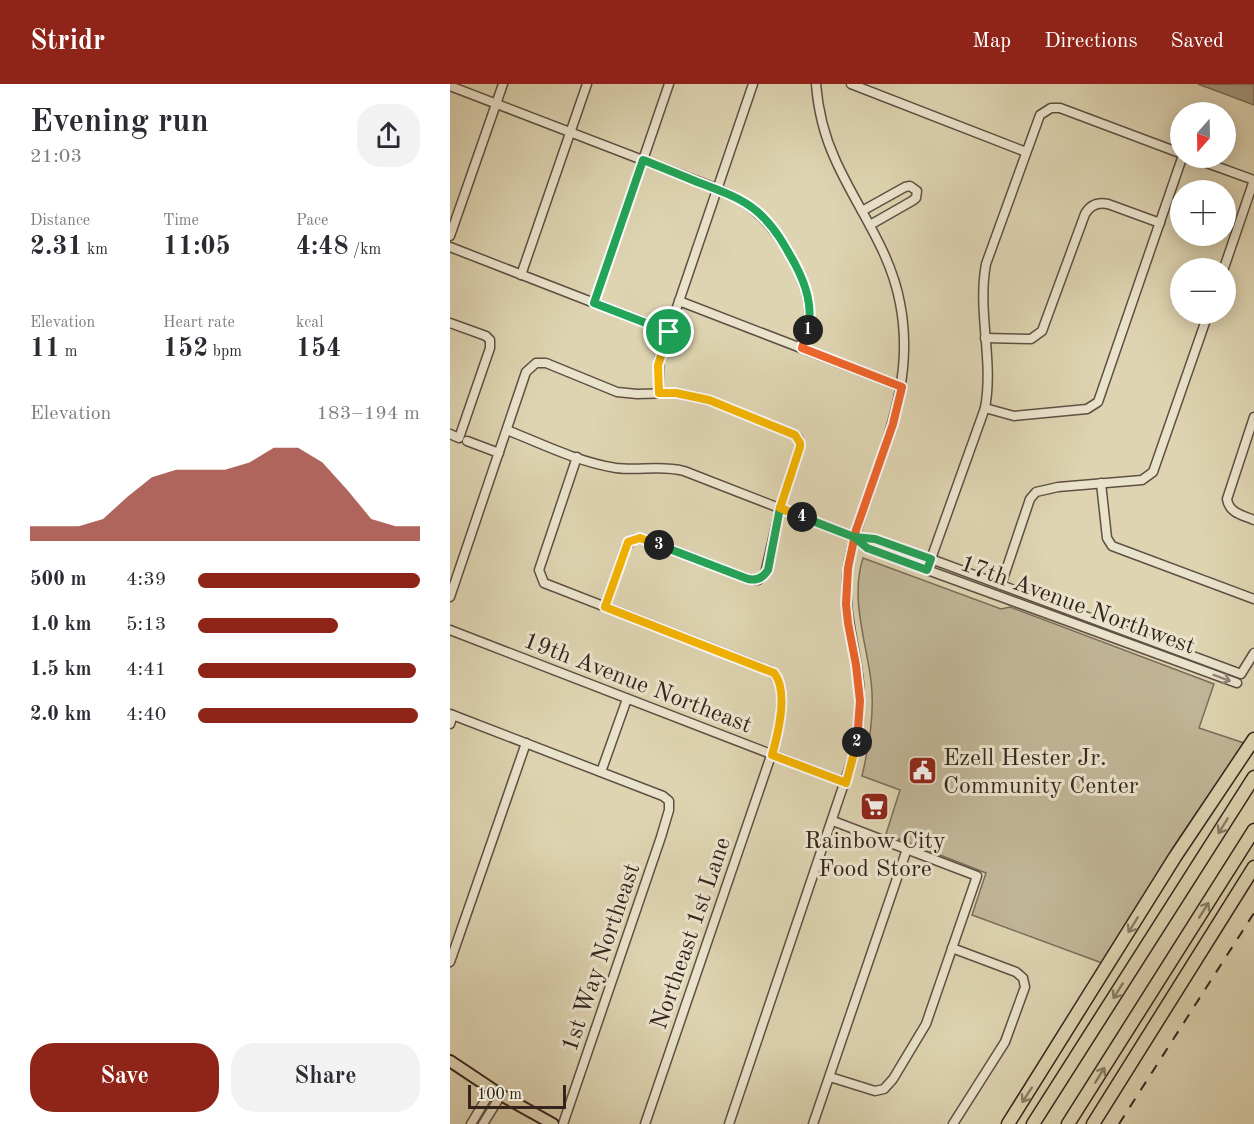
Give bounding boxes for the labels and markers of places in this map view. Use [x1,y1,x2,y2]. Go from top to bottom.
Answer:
pin [643,306,694,357]
pin: 1 [793,315,823,345]
pin: 4 [787,502,817,532]
pin: 3 [644,530,674,560]
pin: 2 [842,727,872,757]
place label: Ezell Hester Jr. Community Center [943,747,1139,799]
public building icon: Ezell Hester Jr. Community Center [906,755,938,787]
supermarket icon: Rainbow City Food Store [859,791,891,823]
place label: Rainbow City Food Store [804,830,946,882]

